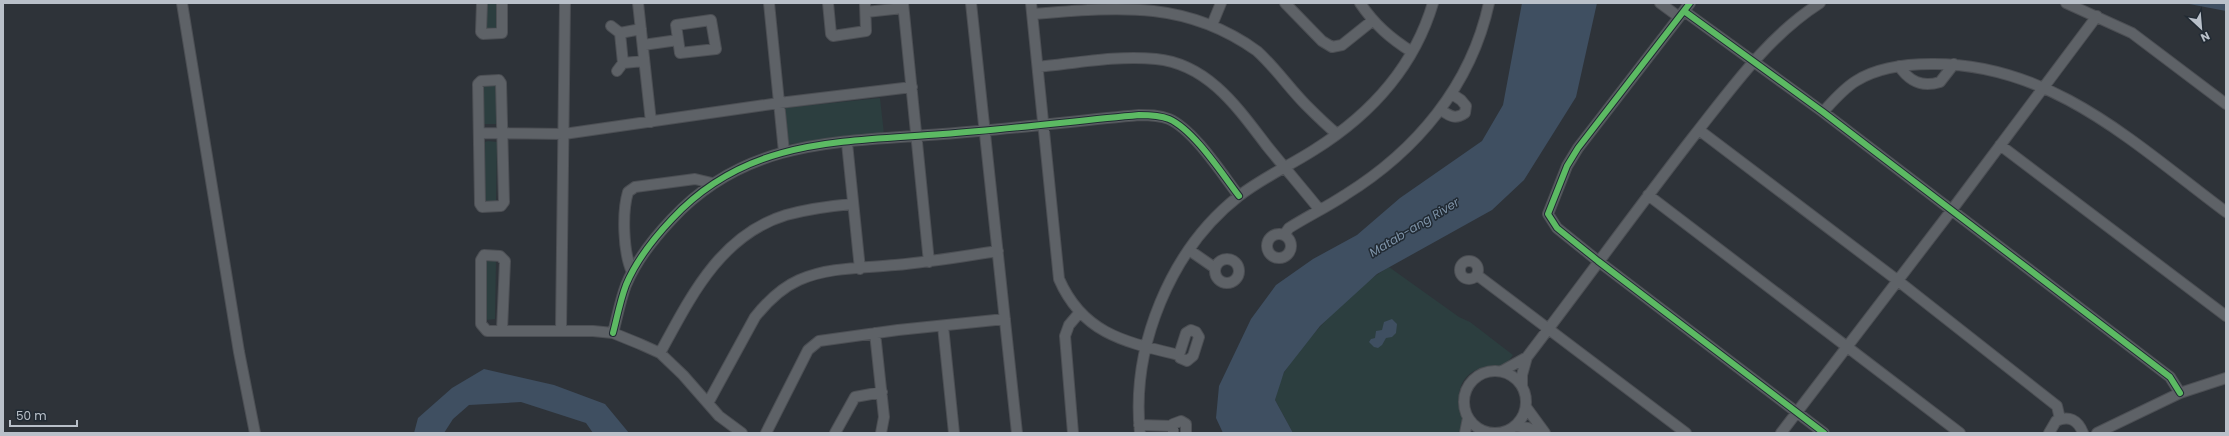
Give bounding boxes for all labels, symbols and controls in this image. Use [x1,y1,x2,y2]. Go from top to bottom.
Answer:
north arrow [2181,8,2221,48]
text: N [2198,28,2213,46]
water label: Matab-ang River [1366,193,1463,261]
scale bar [10,402,77,428]
text: 50 m [16,407,47,424]

